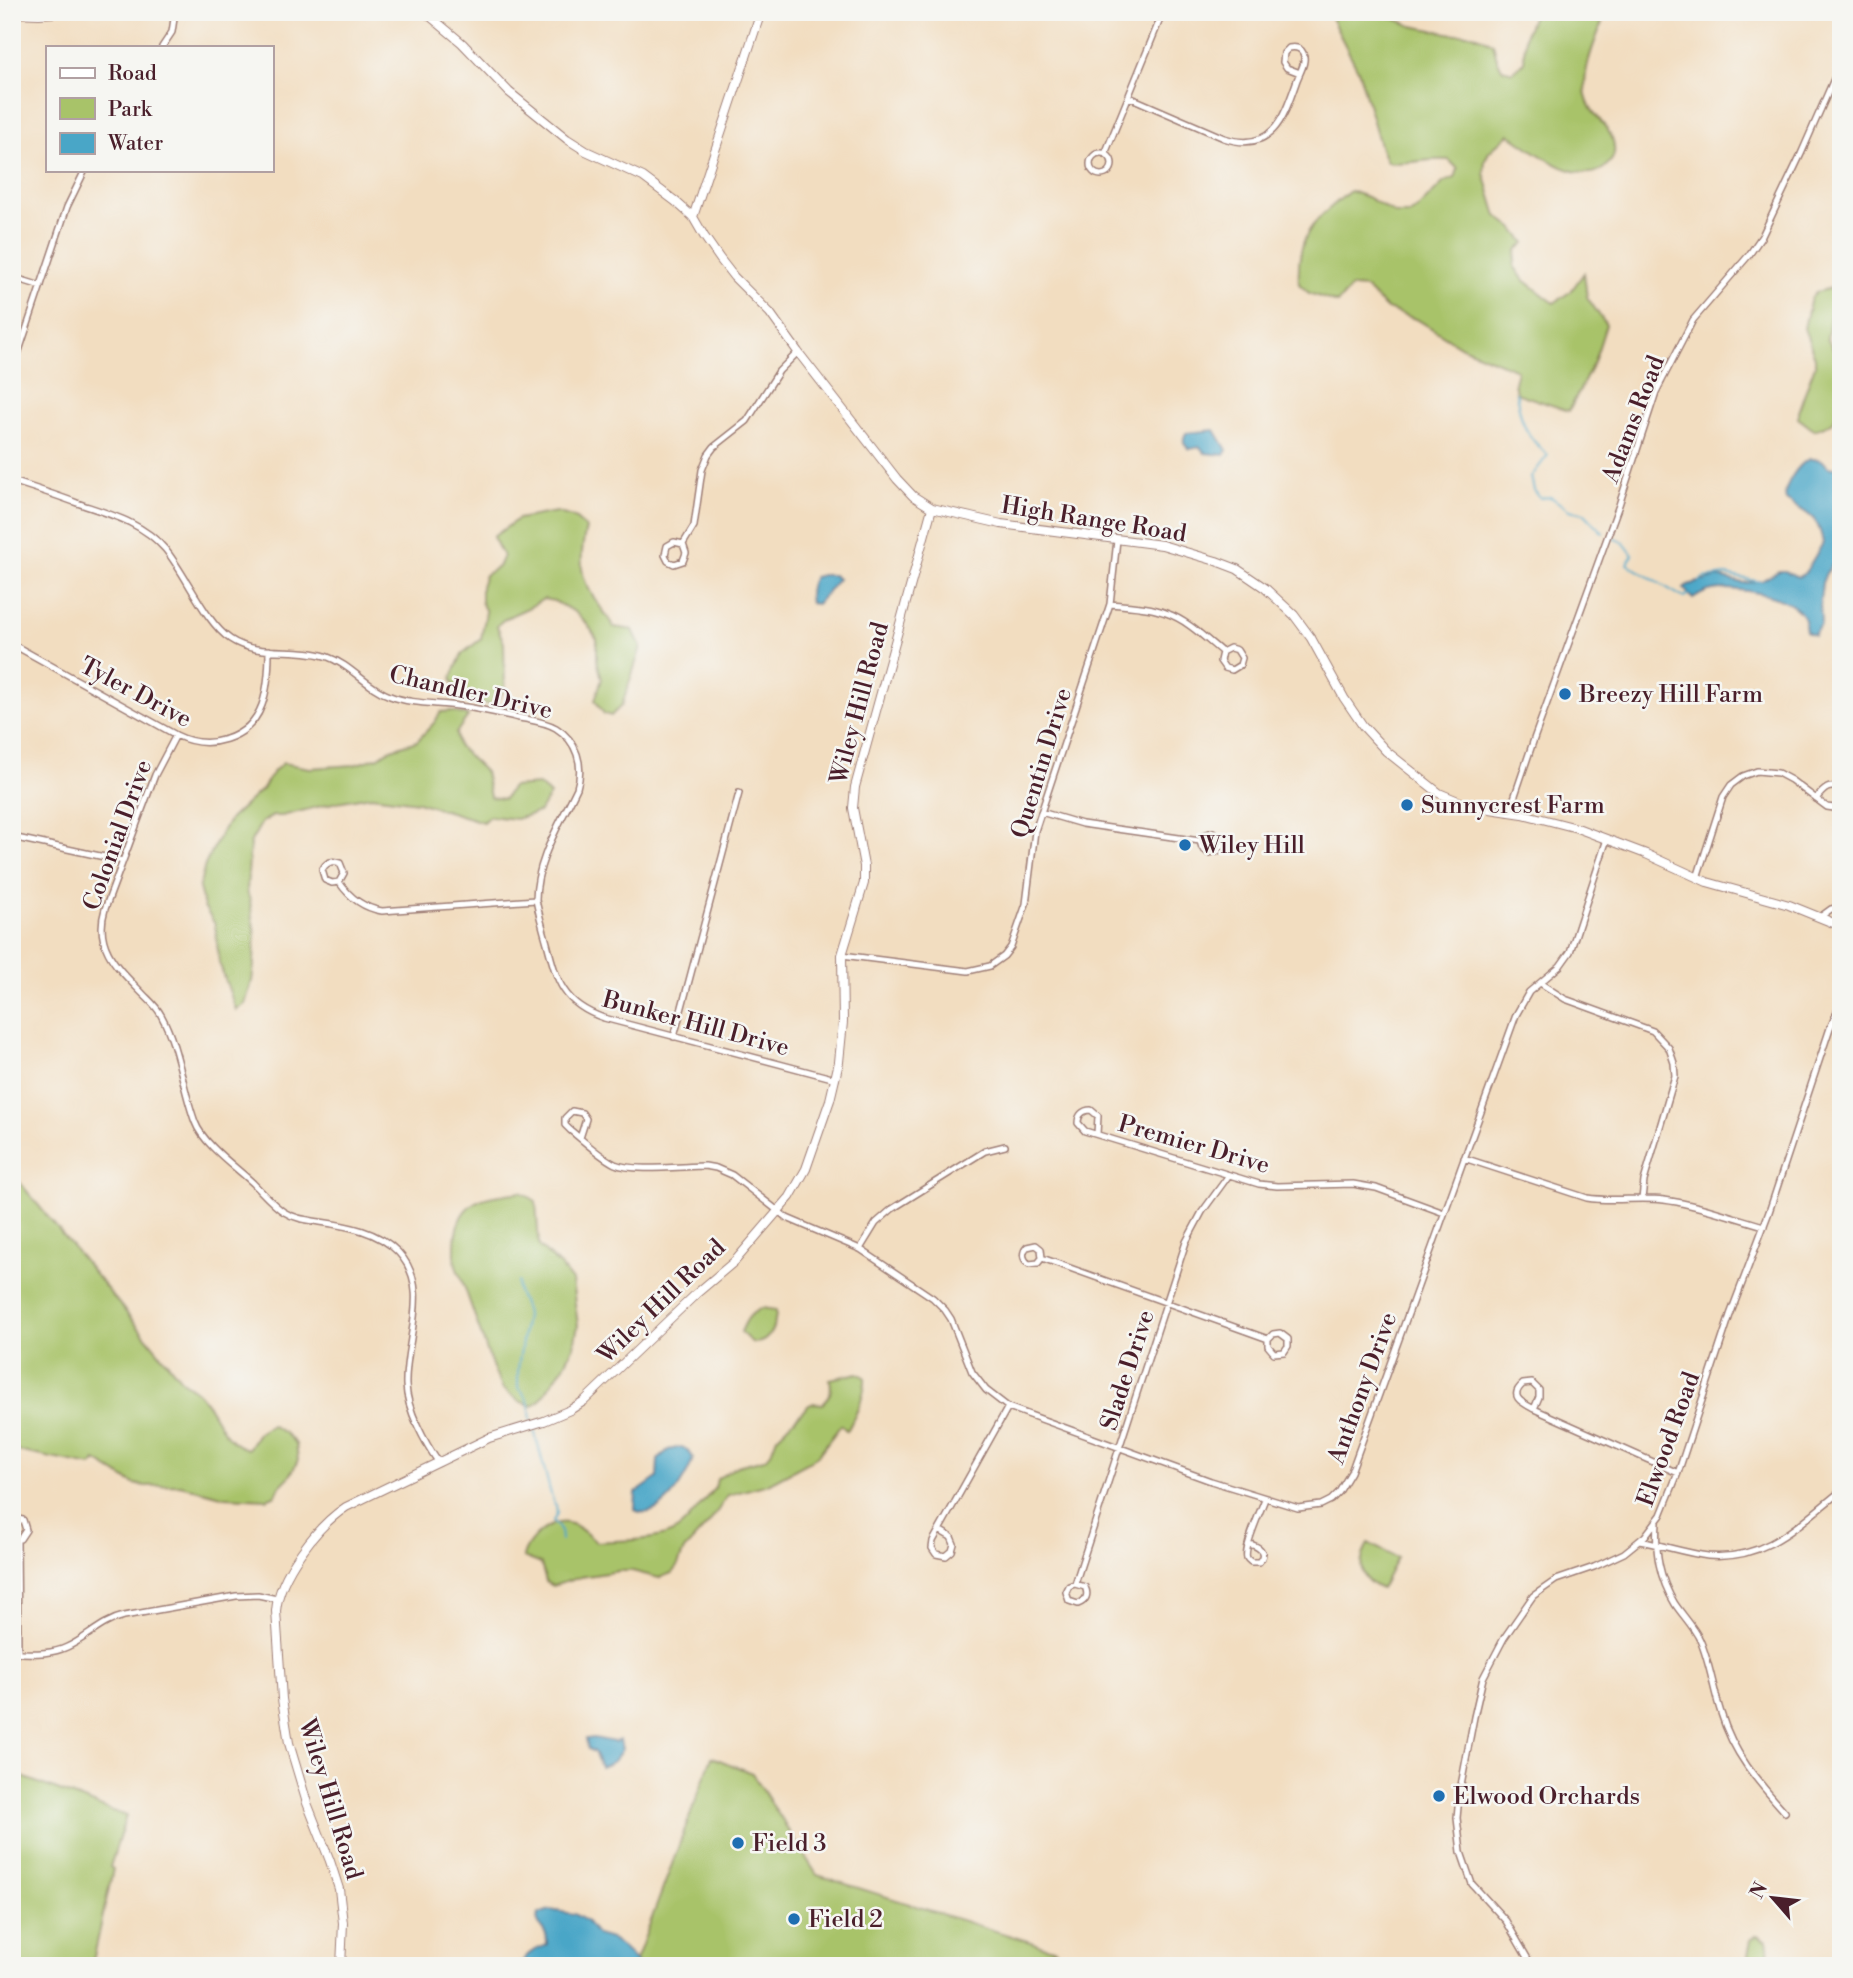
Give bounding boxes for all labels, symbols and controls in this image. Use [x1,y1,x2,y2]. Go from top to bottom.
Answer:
legend [46,46,273,172]
text: Road [108,61,157,87]
text: Park [108,97,153,123]
text: Water [107,131,163,157]
street label: Adams Road [1596,351,1672,488]
street label: High Range Road [999,491,1189,550]
street label: Wiley Hill Road [824,619,896,789]
street label: Tyler Drive [75,651,196,735]
street label: Chandler Drive [386,660,555,726]
place label: Breezy Hill Farm [1578,680,1763,710]
street label: Quentin Drive [1005,684,1079,842]
marker: Breezy Hill Farm [1557,686,1573,702]
street label: Colonial Drive [77,756,159,915]
place label: Sunnycrest Farm [1421,791,1605,821]
marker: Sunnycrest Farm [1399,797,1415,813]
place label: Wiley Hill [1198,831,1305,861]
marker: Wiley Hill [1177,837,1193,853]
street label: Bunker Hill Drive [598,984,792,1063]
street label: Premier Drive [1115,1109,1273,1181]
street label: Wiley Hill Road [591,1233,732,1371]
street label: Slade Drive [1094,1306,1162,1434]
street label: Anthony Drive [1321,1308,1404,1469]
street label: Elwood Road [1631,1368,1707,1511]
street label: Wiley Hill Road [291,1714,369,1884]
place label: Elwood Orchards [1453,1782,1640,1812]
marker: Elwood Orchards [1431,1788,1447,1804]
place label: Field 3 [752,1829,826,1859]
marker: Field 3 [730,1835,746,1851]
north arrow [1738,1862,1808,1932]
text: N [1745,1878,1773,1903]
place label: Field 2 [808,1905,883,1935]
marker: Field 2 [786,1911,802,1927]

